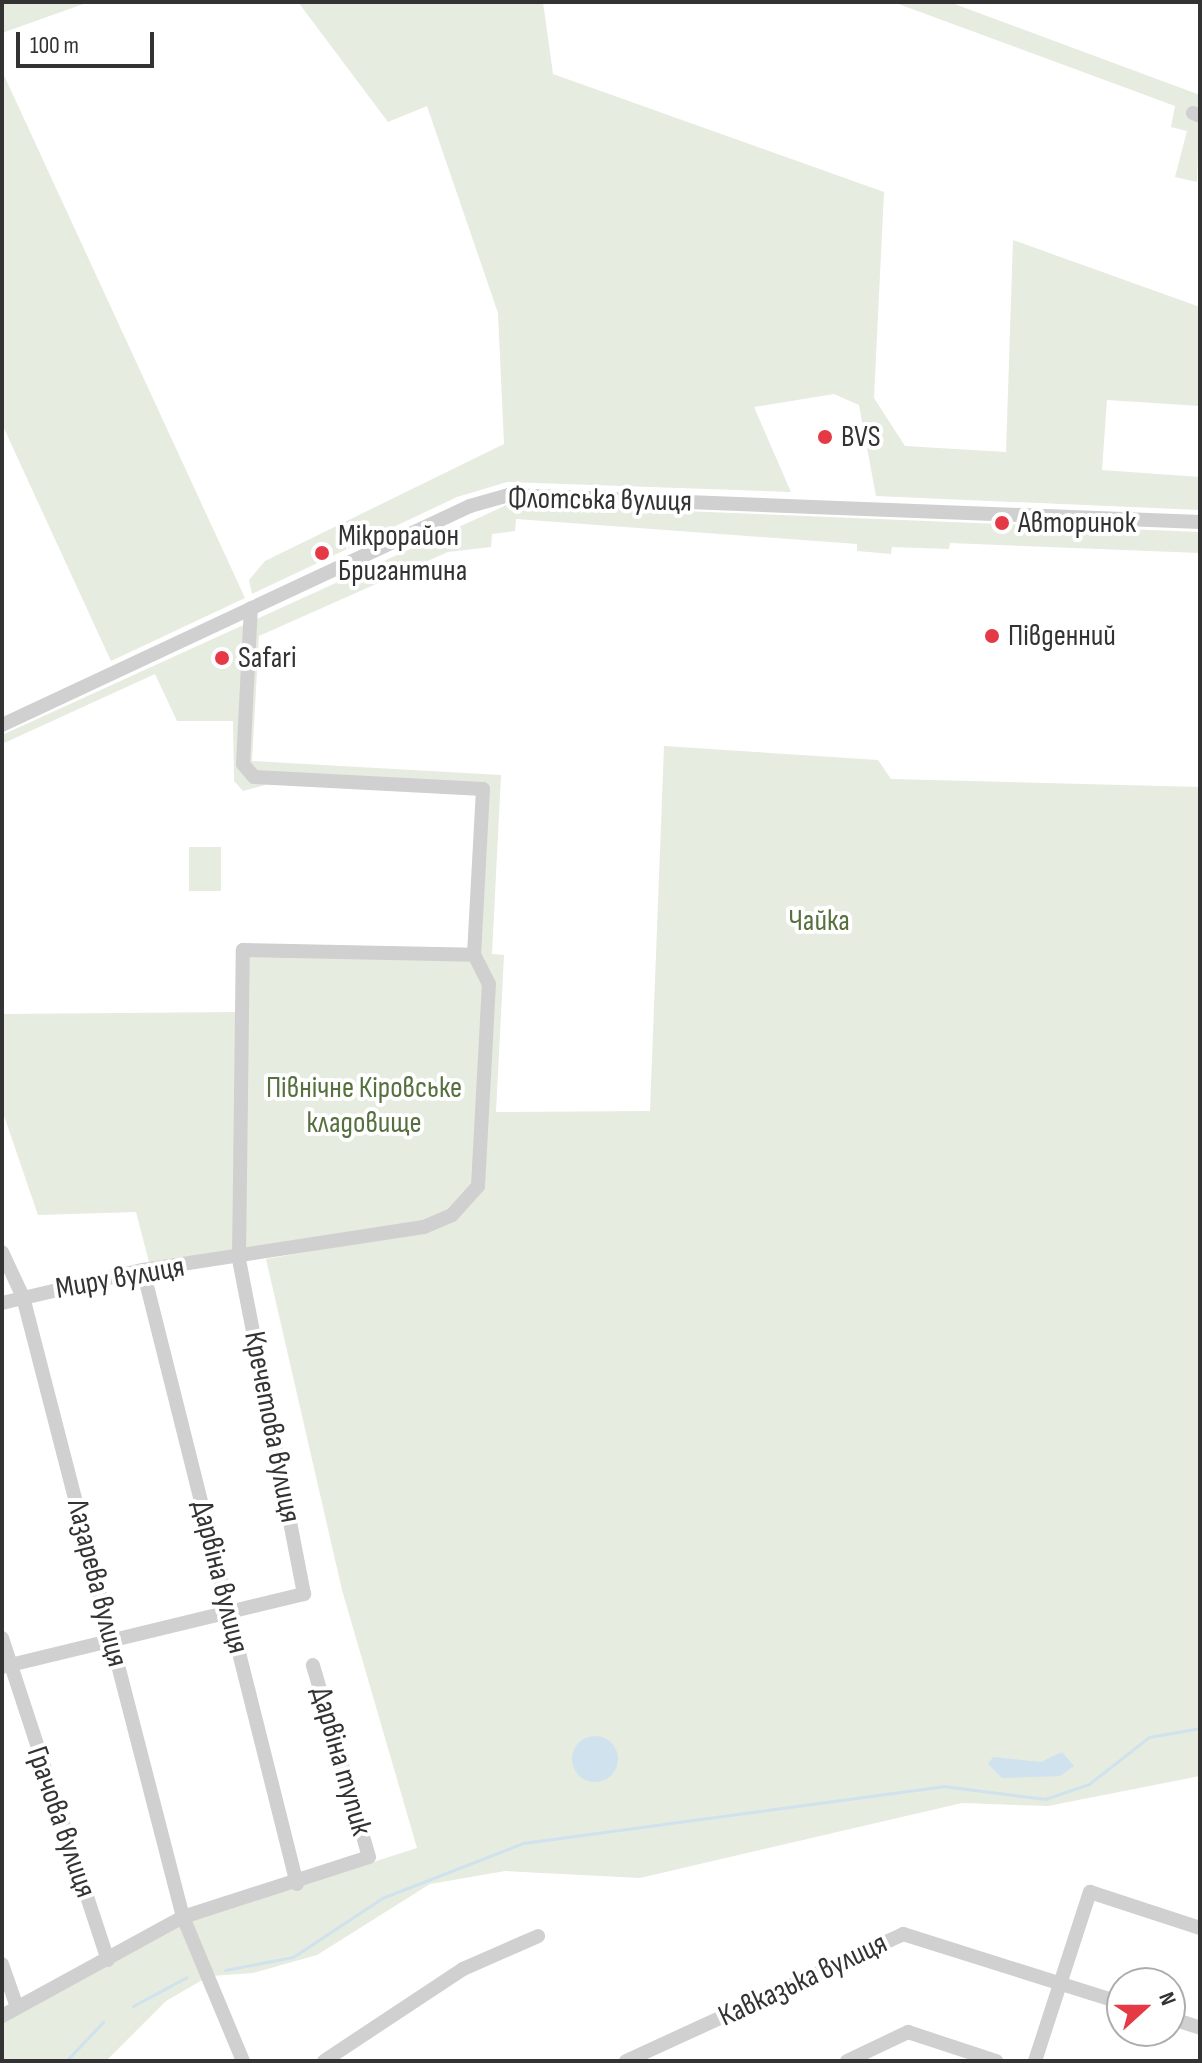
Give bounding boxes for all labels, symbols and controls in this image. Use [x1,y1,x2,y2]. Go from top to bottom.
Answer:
scale bar [20,16,158,66]
text: 100 m [30,31,79,60]
place label: BVS [841,419,881,455]
marker: BVS [816,428,834,446]
street label: Флотська вулиця [508,480,692,520]
place label: Авторинок [1018,505,1136,541]
marker: Авторинок [993,514,1011,532]
place label: Мікрорайон Бригантина [338,518,467,588]
marker: Мікрорайон Бригантина [313,544,331,562]
place label: Південний [1008,618,1116,654]
marker: Південний [983,627,1001,645]
place label: Safari [238,640,296,676]
marker: Safari [213,649,231,667]
park label: Чайка [788,903,850,939]
park label: Північне Кіровське кладовище [266,1070,462,1140]
street label: Миру вулиця [53,1249,187,1307]
street label: Кречетова вулиця [236,1328,308,1526]
street label: Лазарева вулиця [59,1495,135,1671]
street label: Дарвіна вулиця [184,1497,256,1657]
street label: Дарвіна тупик [303,1683,379,1839]
street label: Грачова вулиця [18,1742,104,1902]
street label: Кавказька вулиця [713,1925,893,2035]
north arrow [1106,1967,1186,2047]
text: N [1152,1989,1182,2009]

